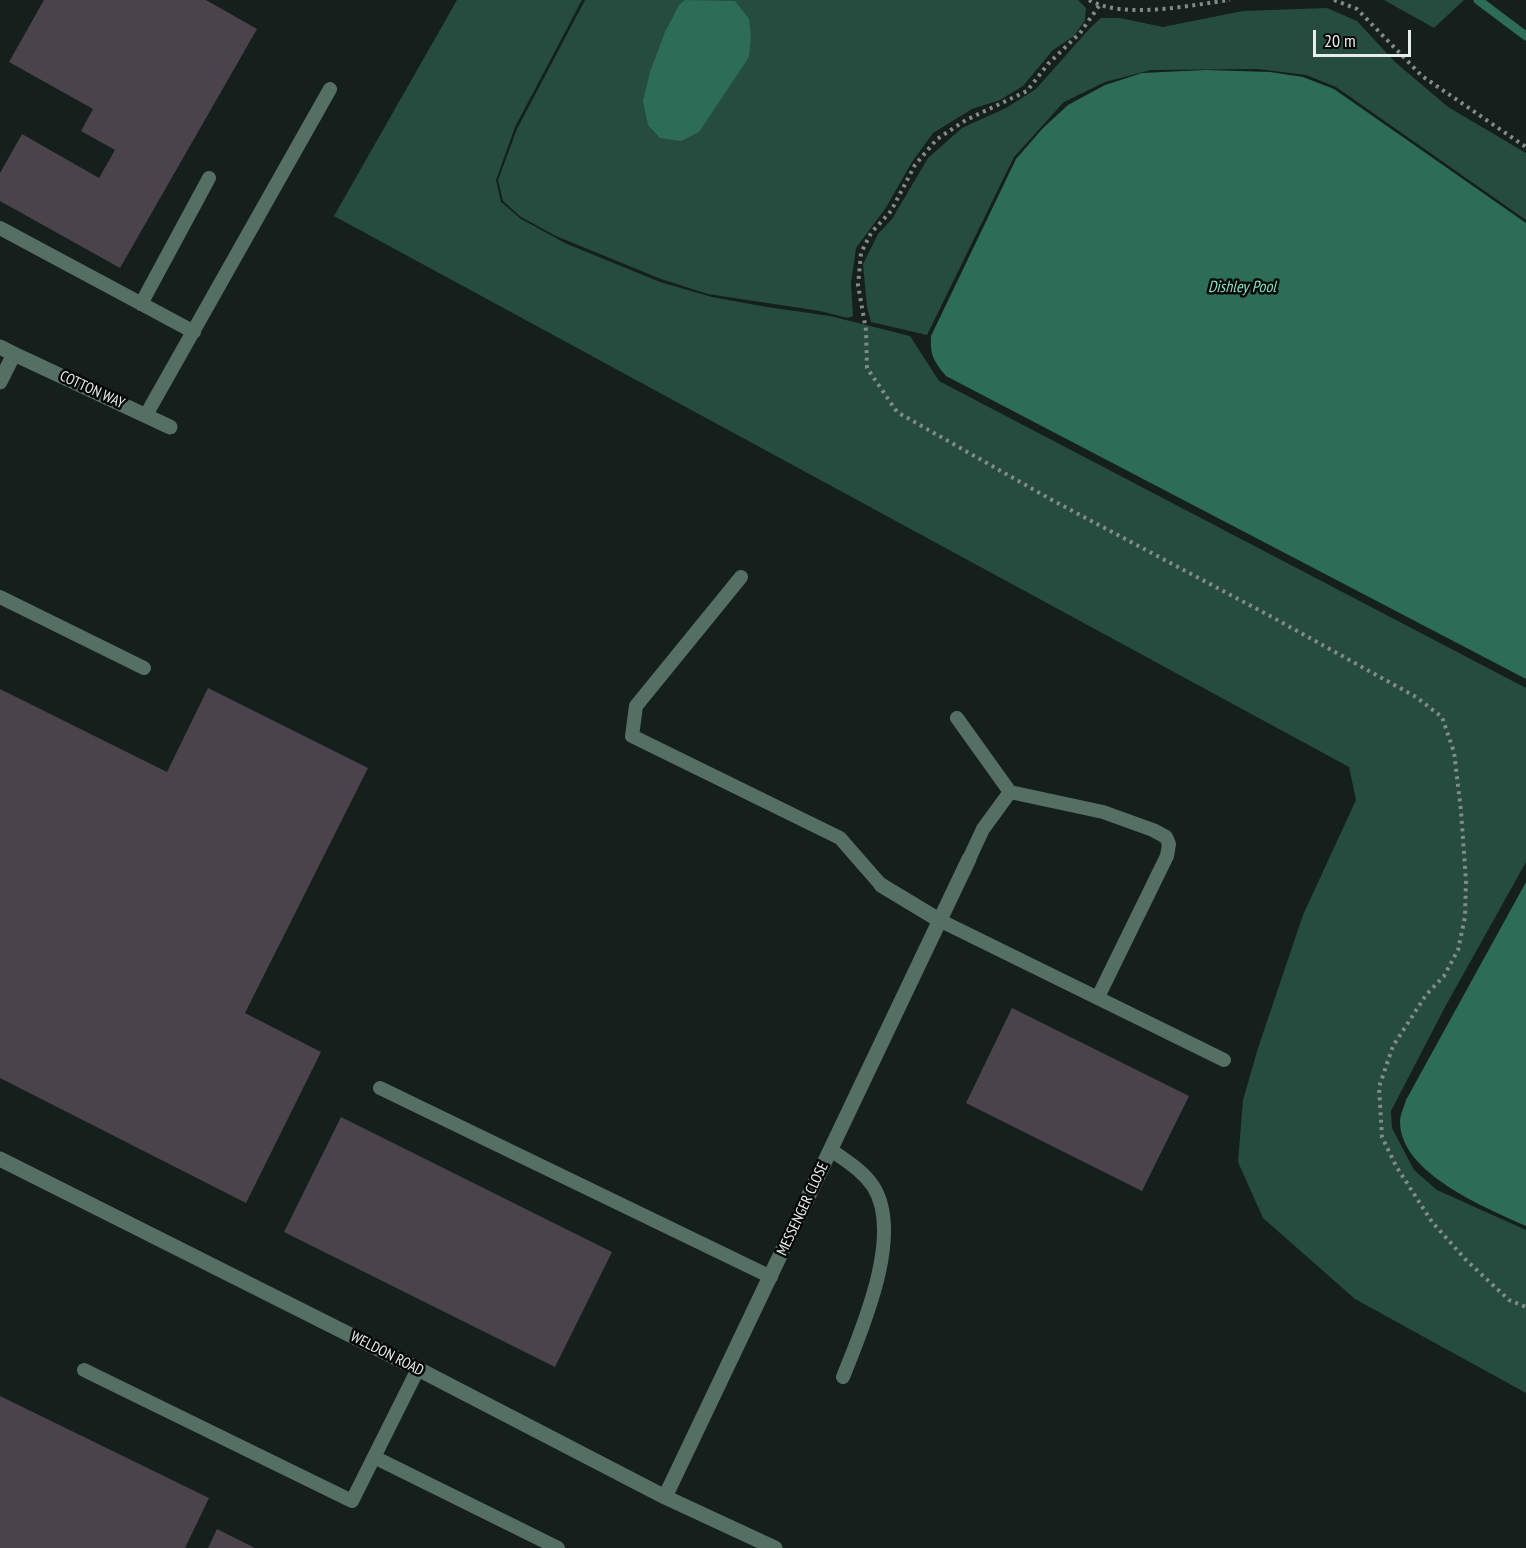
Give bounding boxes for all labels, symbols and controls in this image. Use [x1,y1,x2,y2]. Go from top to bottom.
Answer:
scale bar [1316,18,1414,56]
text: 20 m [1324,29,1356,52]
water label: Dishley Pool [1208,277,1276,297]
street label: COTTON WAY [57,367,127,413]
street label: MESSENGER CLOSE [774,1159,832,1259]
street label: WELDON ROAD [347,1328,427,1380]

